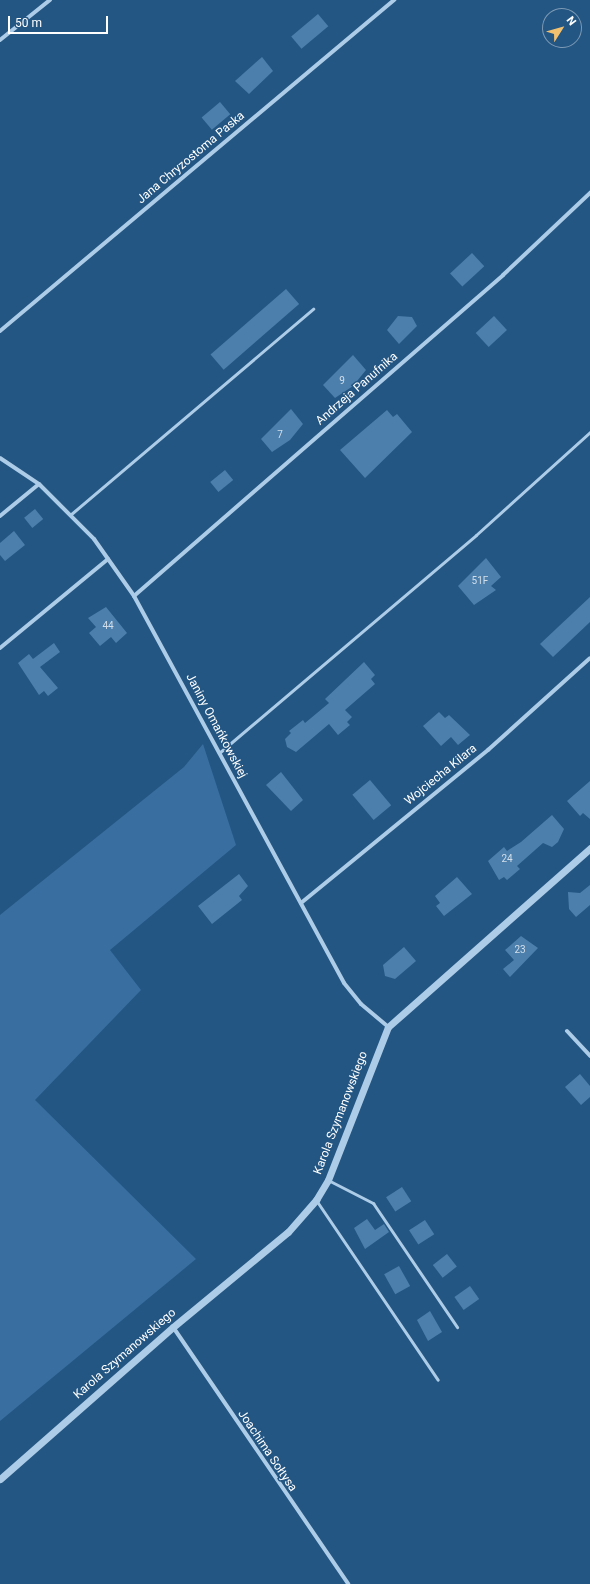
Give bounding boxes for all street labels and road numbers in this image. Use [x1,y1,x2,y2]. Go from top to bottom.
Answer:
street label: Jana Chryzostoma Paska [134,109,248,207]
street label: Andrzeja Panufnika [313,350,401,428]
street label: Janiny Omańkowskiej [182,671,250,781]
street label: Wojciecha Kilara [402,742,480,808]
street label: Karola Szymanowskiego [311,1049,371,1177]
street label: Karola Szymanowskiego [71,1306,179,1402]
street label: Joachima Sołtysa [234,1407,300,1495]

